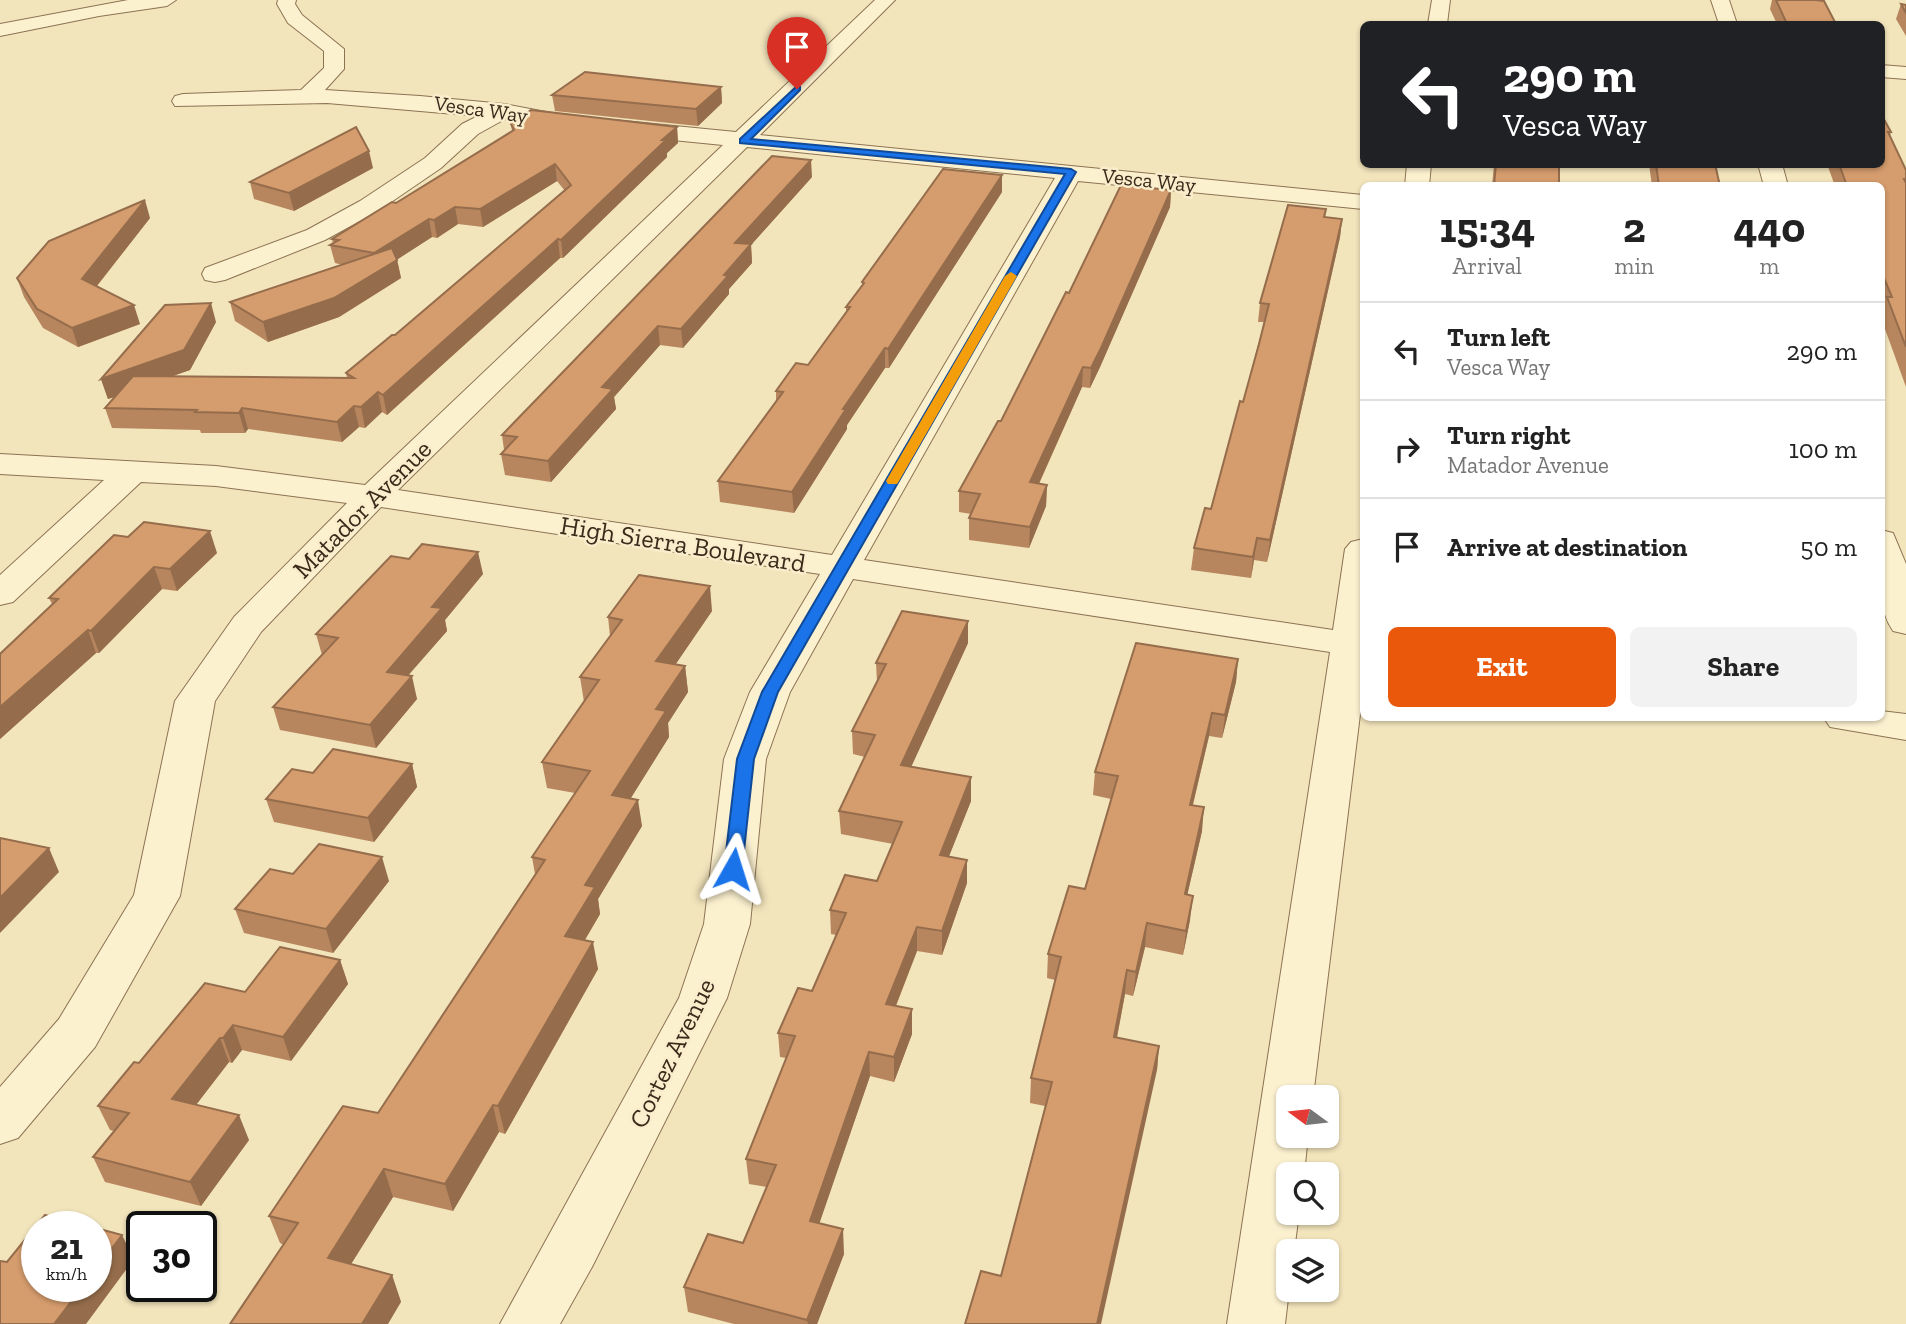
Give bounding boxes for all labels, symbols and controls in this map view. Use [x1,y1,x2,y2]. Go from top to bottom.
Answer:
pin [767,17,827,89]
icon: arrive [778,28,816,66]
text: 290 m [1503,46,1636,105]
icon: left [1388,49,1479,140]
street label: Vesca Way [432,90,530,128]
text: Vesca Way [1503,106,1647,144]
street label: Vesca Way [1100,163,1197,197]
text: 15:34 [1439,202,1535,253]
text: 2 [1623,202,1646,253]
text: 440 [1733,202,1806,253]
text: Arrival [1453,252,1522,280]
text: min [1615,252,1654,280]
text: m [1760,252,1779,280]
text: Turn left [1447,321,1550,353]
icon: left [1388,332,1426,370]
text: 290 m [1786,335,1857,367]
text: Vesca Way [1447,353,1550,381]
text: Turn right [1447,419,1570,451]
icon: right [1388,430,1426,468]
street label: Matador Avenue [286,433,438,585]
text: 100 m [1789,433,1857,465]
text: Matador Avenue [1447,451,1609,479]
street label: High Sierra Boulevard [558,509,808,579]
icon: arrive [1388,528,1426,566]
text: Arrive at destination [1447,531,1687,563]
text: 50 m [1800,531,1857,563]
button: Exit [1388,627,1616,707]
button: Share [1630,627,1857,707]
position arrow [696,832,770,906]
street label: Cortez Avenue [622,973,722,1133]
north arrow [1276,1085,1339,1148]
map controls [1276,1085,1339,1302]
button: search [1276,1162,1339,1225]
speed limit sign: 30 [126,1211,217,1302]
text: 21 [50,1226,83,1268]
button: layers [1276,1239,1339,1302]
text: km/h [46,1263,87,1285]

